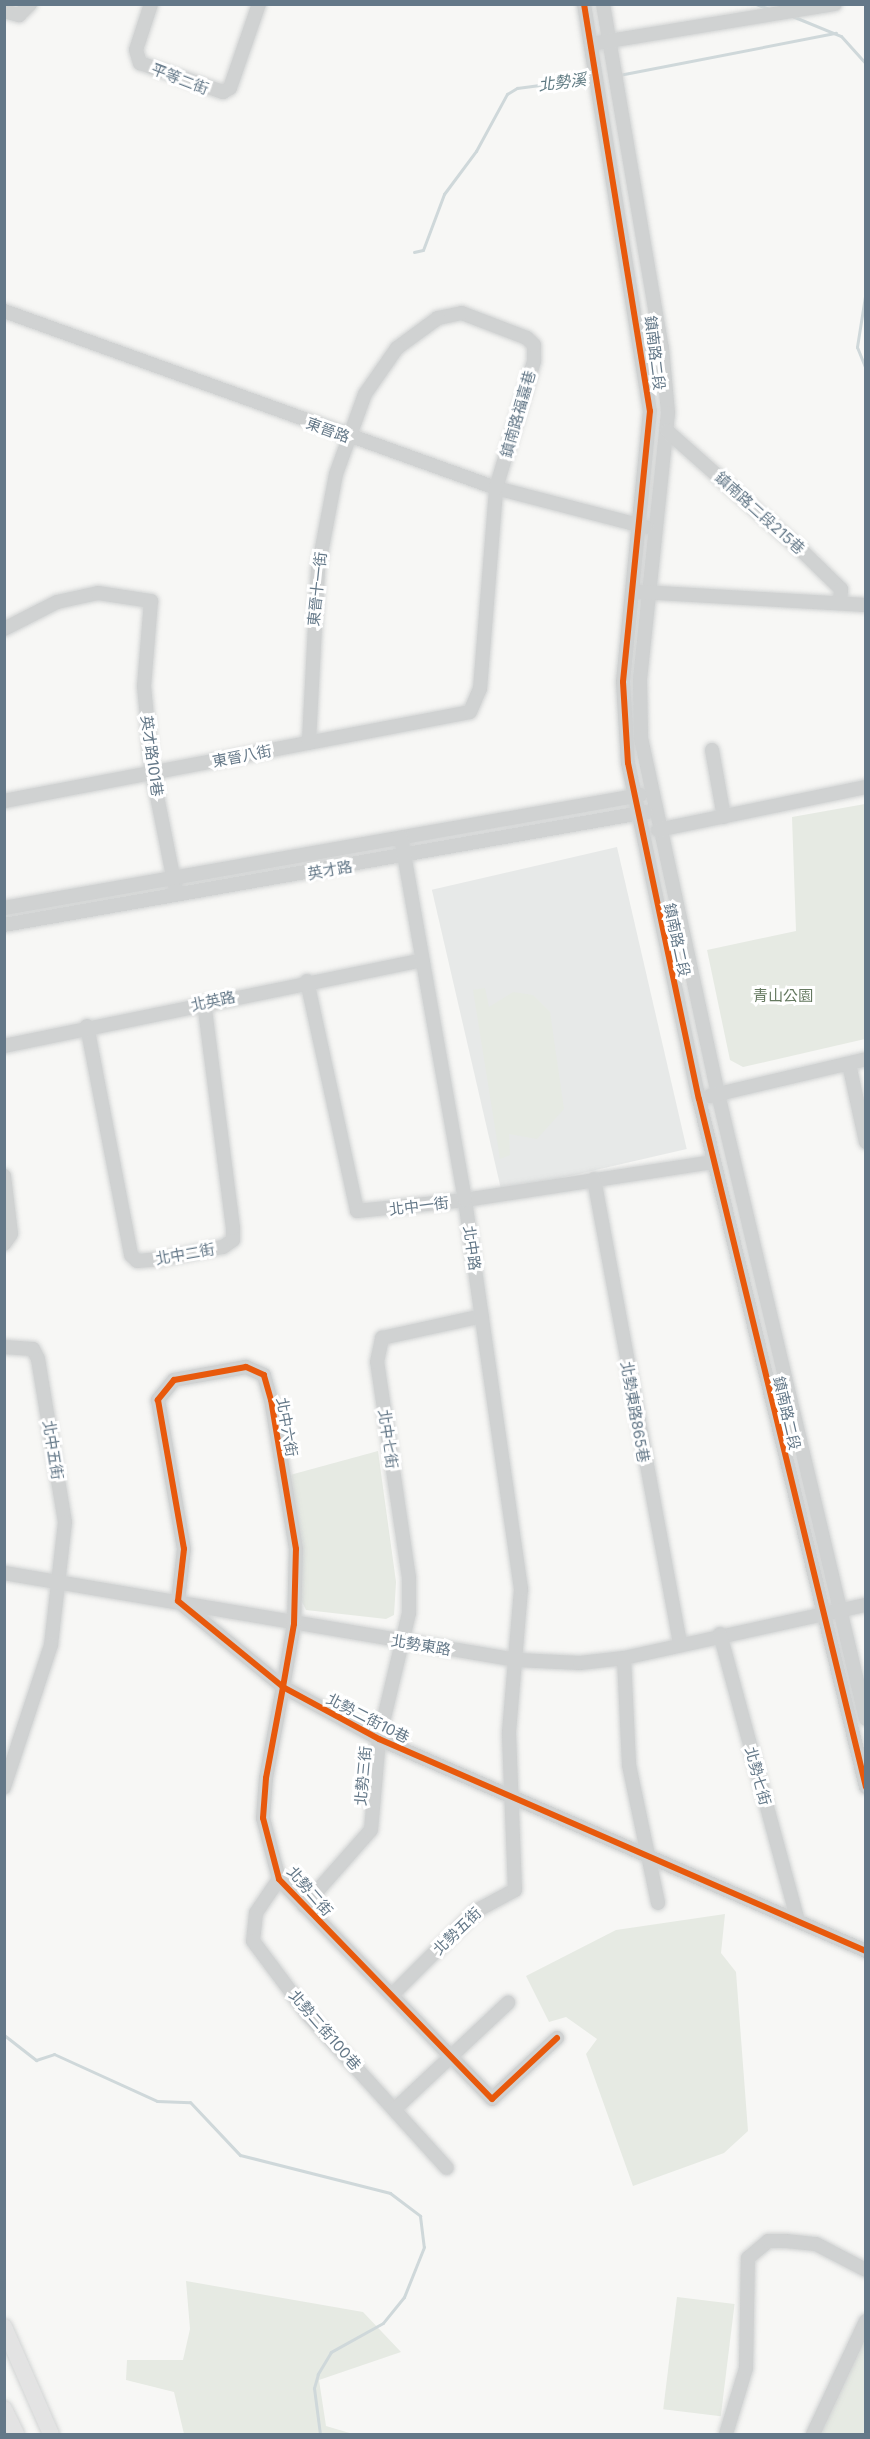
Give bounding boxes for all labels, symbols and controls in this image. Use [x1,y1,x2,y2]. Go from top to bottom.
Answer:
street label: 平等二街 [149,60,211,98]
water label: 北勢溪 [537,70,587,94]
street label: 鎮南路二段 [641,315,669,391]
street label: 鎮南路福嘉巷 [497,368,539,460]
street label: 東晉路 [304,414,352,446]
street label: 鎮南路二段215巷 [711,468,809,558]
street label: 東晉十一街 [304,551,330,627]
street label: 英才路101巷 [137,714,167,798]
street label: 東晉八街 [211,741,273,771]
street label: 英才路 [306,857,354,883]
street label: 鎮南路二段 [660,901,694,979]
park label: 青山公園 [753,987,813,1005]
street label: 北英路 [189,988,237,1014]
street label: 北中一街 [388,1193,450,1219]
street label: 北中路 [460,1224,484,1272]
street label: 北中二街 [154,1240,216,1268]
street label: 北勢東路865巷 [617,1360,653,1464]
street label: 鎮南路二段 [770,1374,804,1452]
street label: 北中六街 [273,1396,301,1458]
street label: 北中七街 [375,1408,401,1470]
street label: 北中五街 [39,1419,67,1481]
street label: 北勢東路 [390,1631,452,1659]
street label: 北勢二街10巷 [324,1689,412,1747]
street label: 北勢三街 [351,1745,375,1807]
street label: 北勢七街 [742,1745,774,1807]
street label: 北勢二街 [284,1862,336,1920]
street label: 北勢五街 [429,1904,485,1958]
street label: 北勢二街100巷 [285,1986,365,2074]

